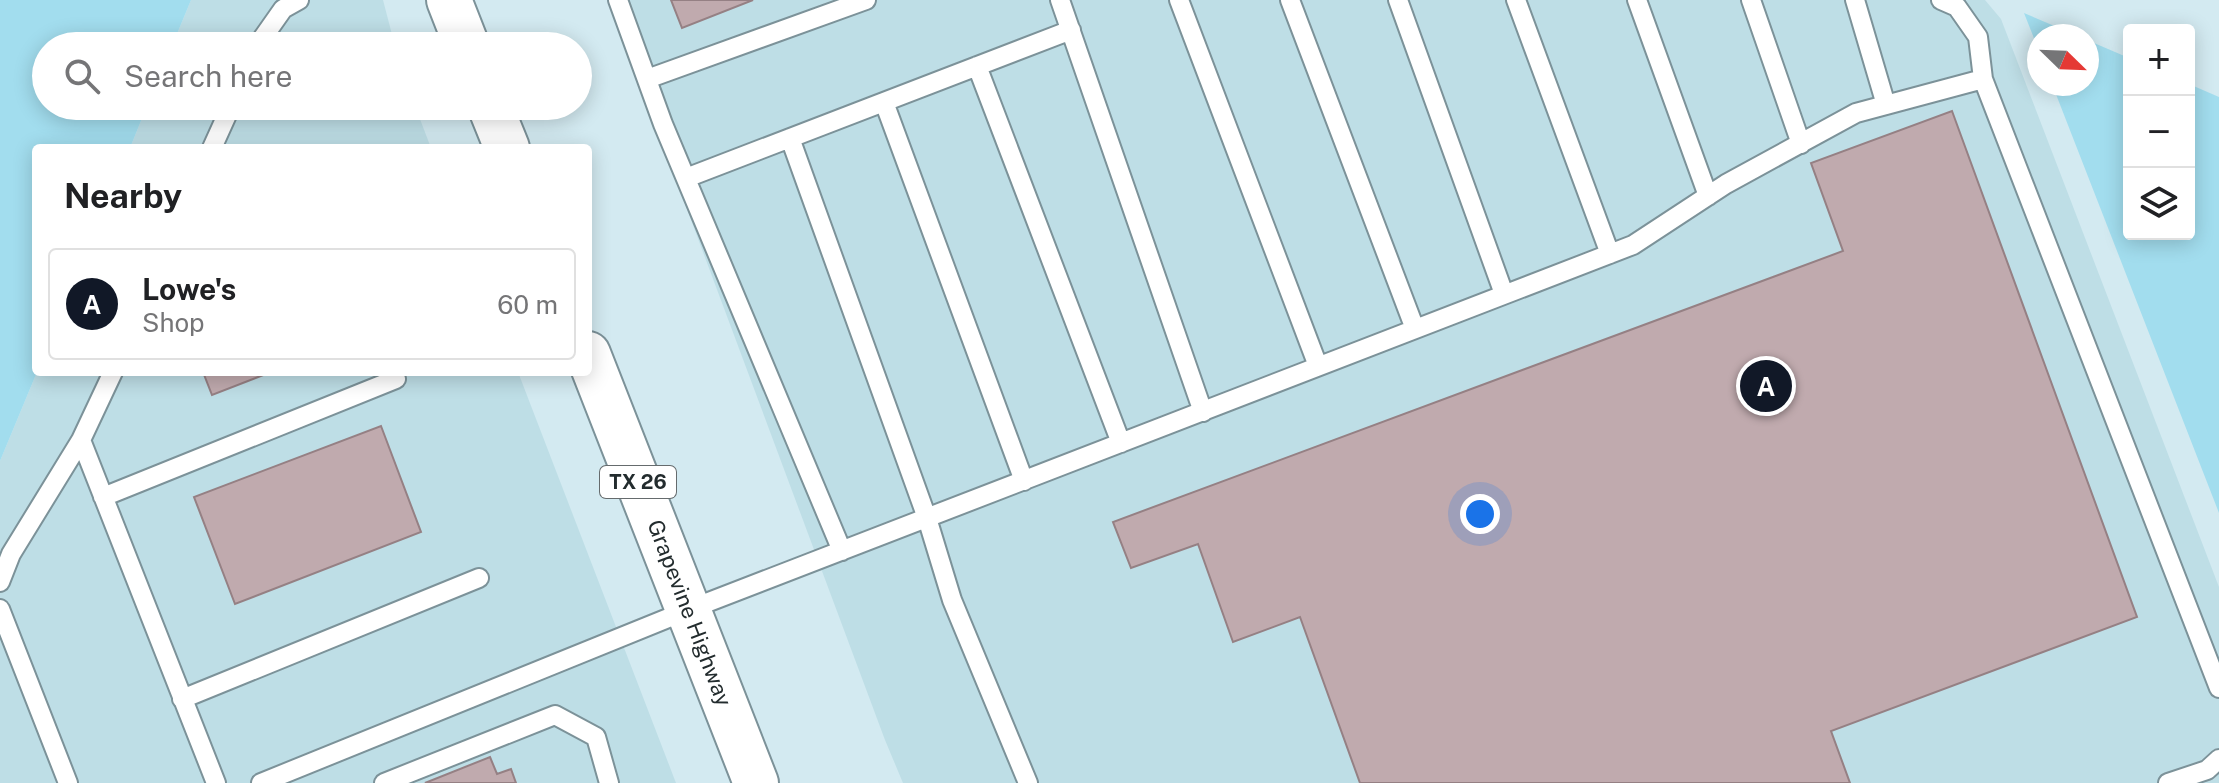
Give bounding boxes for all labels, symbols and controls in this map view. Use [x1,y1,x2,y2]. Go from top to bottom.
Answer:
north arrow [2027,24,2099,96]
map controls [2123,24,2195,240]
button: + [2123,24,2195,96]
search box [32,32,592,120]
icon: search [60,54,104,98]
text: Search here [124,58,292,94]
button: − [2123,96,2195,168]
button: layers [2123,168,2195,240]
text: Nearby [64,176,182,216]
text: Lowe's [142,271,236,307]
text: A [83,289,101,320]
text: 60 m [497,289,558,320]
text: Shop [142,307,205,338]
pin: A [1740,356,1792,416]
road number: TX 26 [600,466,676,498]
your location [1460,494,1500,534]
street label: Grapevine Highway [642,516,738,710]

